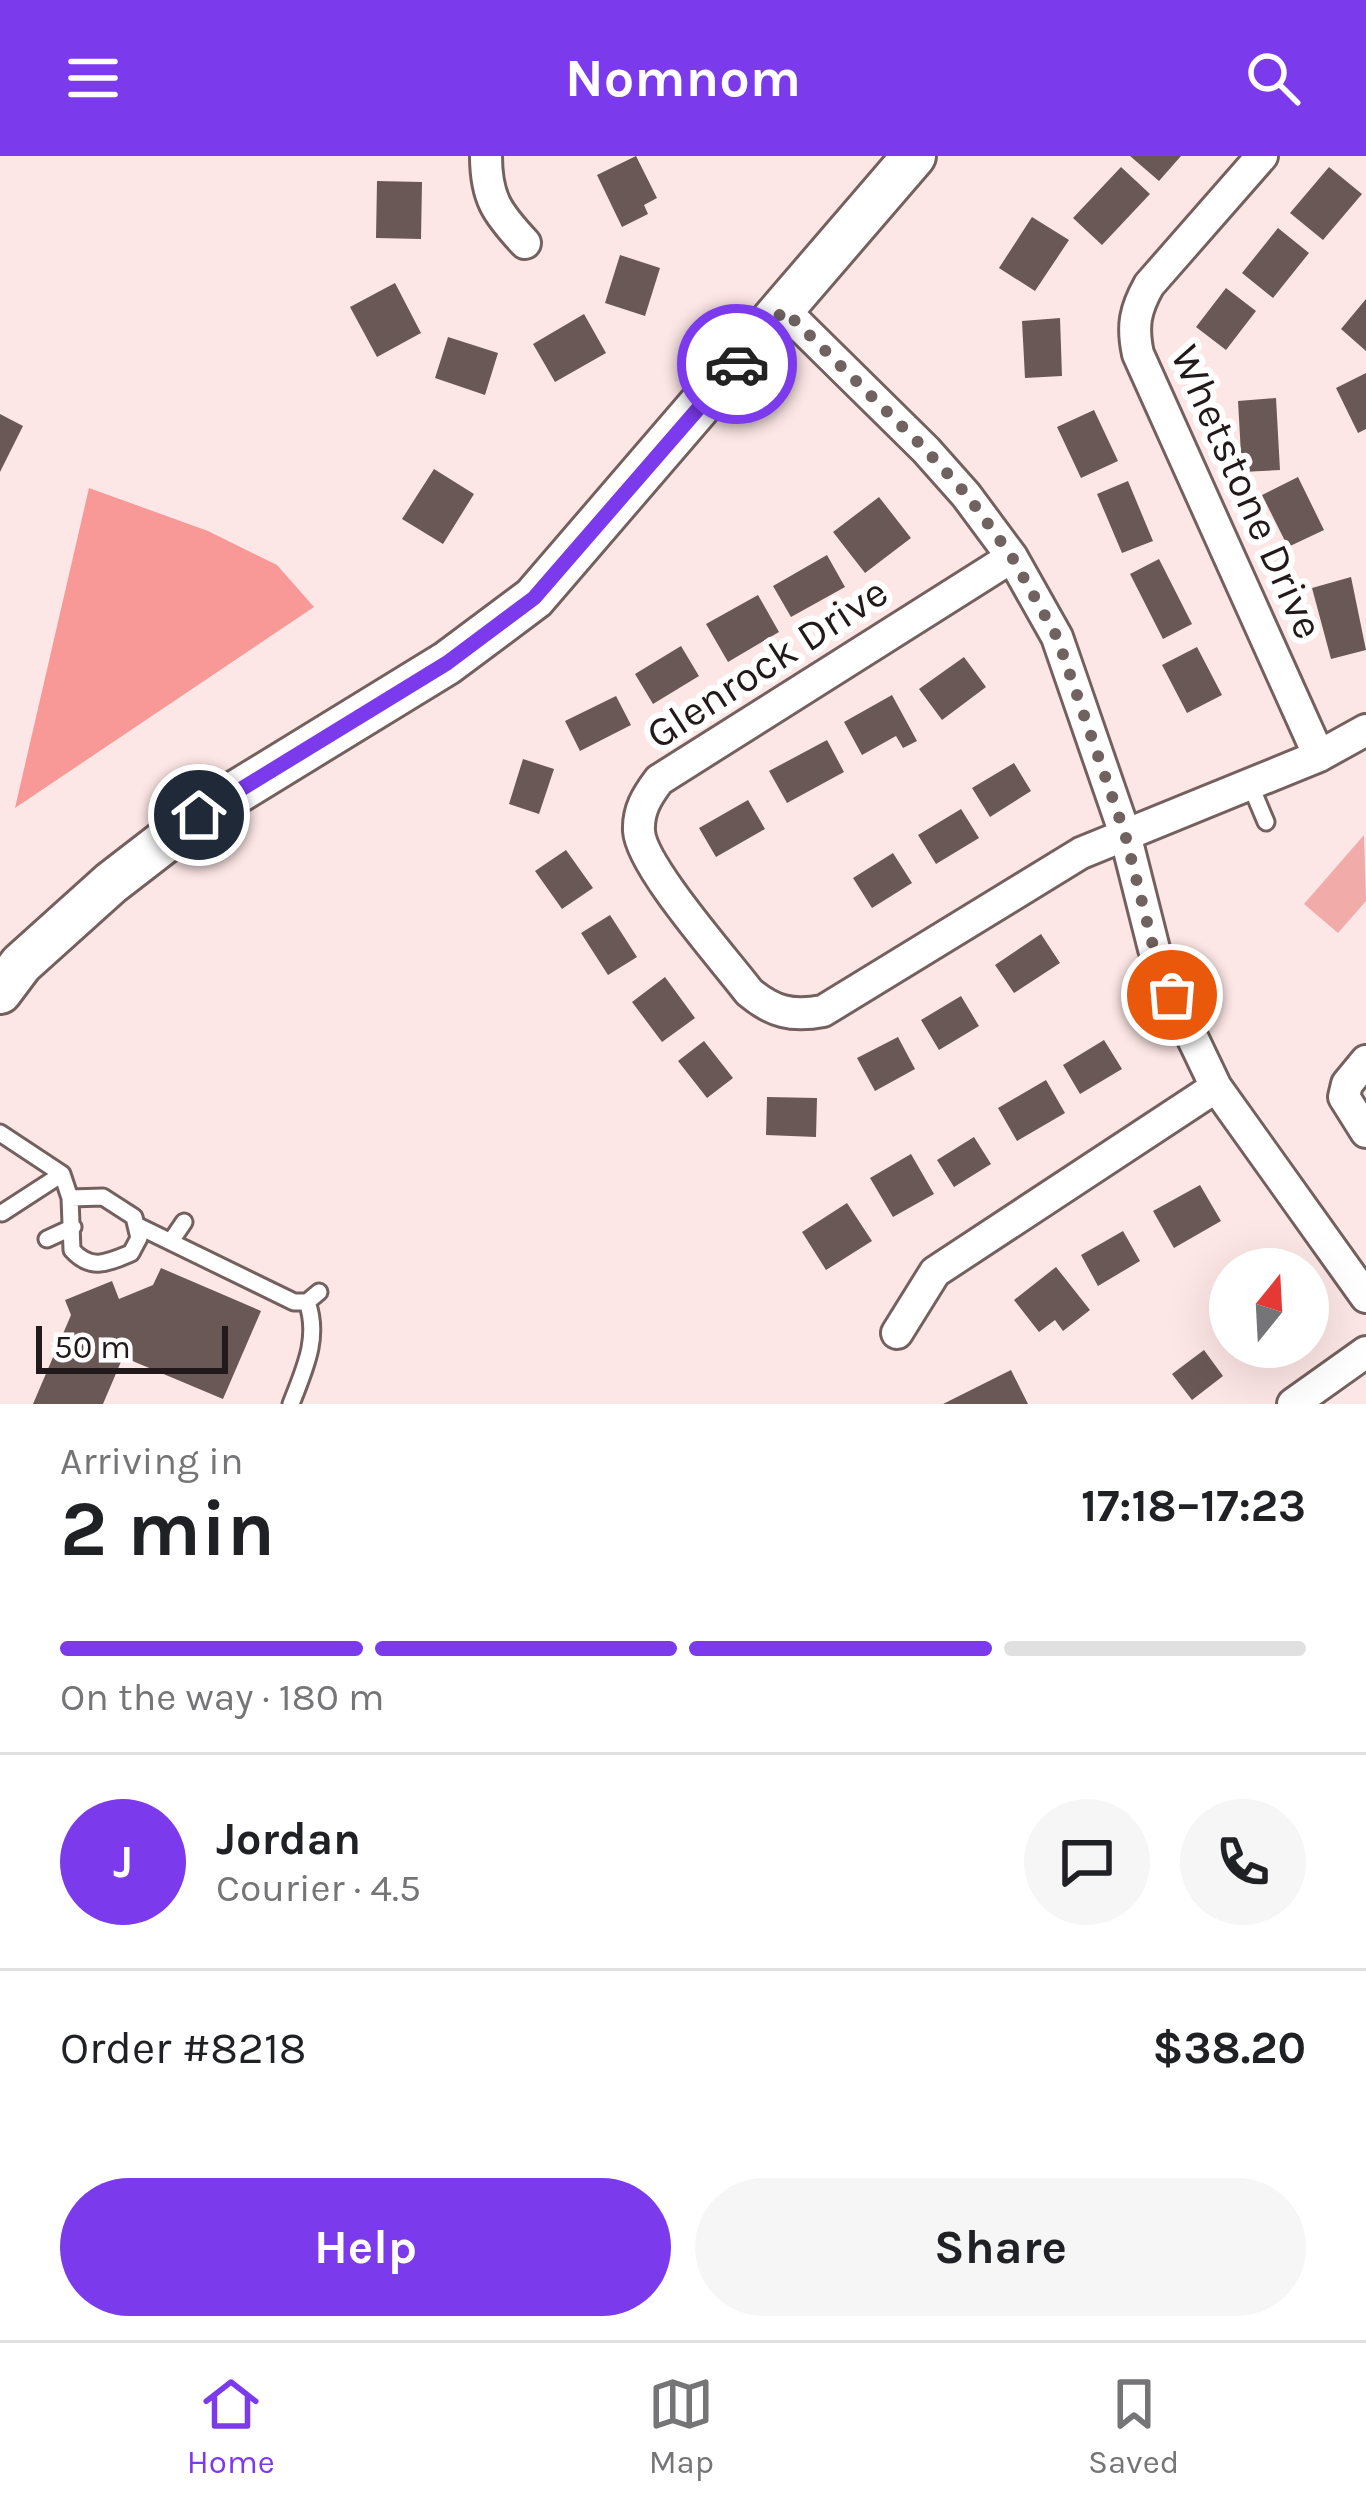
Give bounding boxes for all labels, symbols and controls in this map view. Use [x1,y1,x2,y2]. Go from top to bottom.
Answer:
icon: menu [60,45,126,111]
icon: search [1240,45,1306,111]
text: Nomnom [565,46,801,110]
courier [677,304,797,424]
icon: car [704,331,770,397]
street label: Whetstone Drive [1160,337,1334,647]
street label: Glenrock Drive [637,567,897,759]
pin [148,764,250,866]
icon: home [166,782,232,848]
pin [1121,944,1223,1046]
icon: bag [1139,962,1205,1028]
north arrow [1209,1248,1329,1368]
map controls [1209,1248,1329,1368]
scale bar [36,1320,228,1373]
text: 50 m [54,1328,131,1366]
text: Arriving in [60,1438,243,1484]
text: 17:18–17:23 [1081,1480,1306,1532]
text: 2 min [60,1483,275,1575]
text: On the way · 180 m [60,1674,385,1720]
button: chat [1024,1799,1150,1925]
button: phone [1180,1799,1306,1925]
text: Jordan [216,1813,361,1865]
text: J [113,1836,133,1888]
text: Courier · 4.5 [216,1865,421,1911]
text: Order #8218 [60,2022,306,2074]
text: $38.20 [1153,2022,1306,2074]
button: Help [60,2178,671,2316]
button: Share [695,2178,1306,2316]
tab: Home [187,2371,275,2481]
tab: Map [648,2371,714,2481]
tab: Saved [1088,2371,1179,2481]

